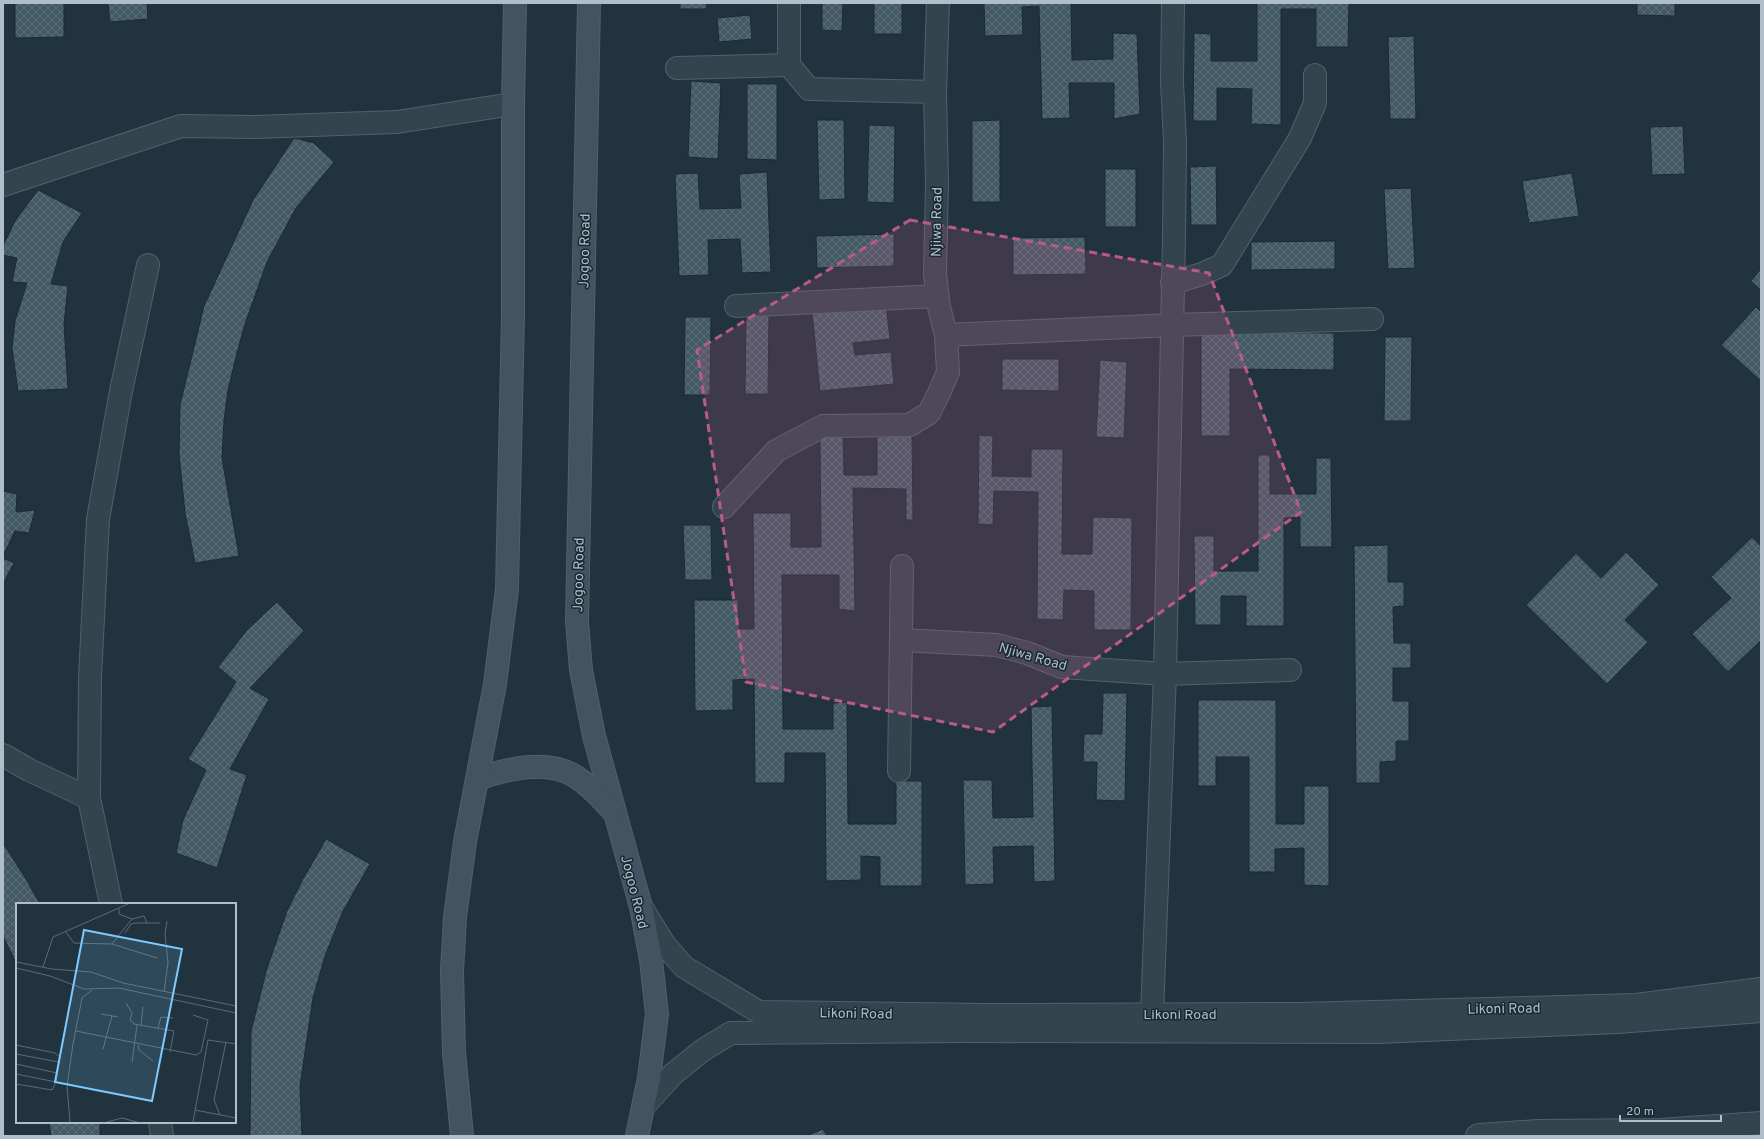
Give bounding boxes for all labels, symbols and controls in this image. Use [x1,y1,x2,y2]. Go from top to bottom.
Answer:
street label: Njiwa Road [928,187,947,257]
street label: Jogoo Road [576,213,595,289]
street label: Jogoo Road [570,537,589,613]
street label: Njiwa Road [997,640,1069,675]
street label: Jogoo Road [616,854,651,931]
inset map [16,903,236,1123]
street label: Likoni Road [1467,1000,1541,1019]
street label: Likoni Road [819,1005,893,1024]
street label: Likoni Road [1143,1007,1217,1024]
scale bar [1620,1097,1721,1123]
text: 20 m [1626,1104,1654,1120]

